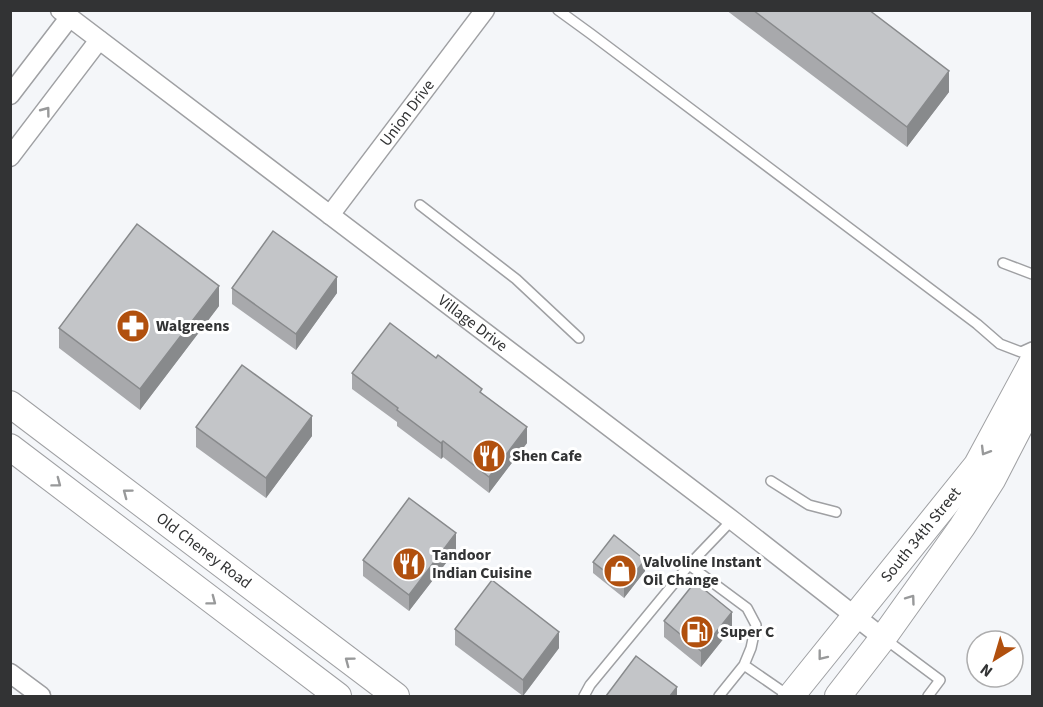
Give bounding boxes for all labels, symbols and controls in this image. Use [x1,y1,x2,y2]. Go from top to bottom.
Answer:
street label: Union Drive [375,75,440,151]
one-way arrow [38,106,49,117]
street label: Village Drive [433,290,512,357]
pharmacy icon: Walgreens [115,308,151,344]
place label: Walgreens [156,315,229,337]
restaurant icon: Shen Cafe [471,438,507,474]
place label: Shen Cafe [512,445,582,467]
one-way arrow [981,445,992,455]
one-way arrow [50,475,61,486]
street label: South 34th Street [876,482,966,587]
one-way arrow [123,489,134,500]
street label: Old Cheney Road [152,507,256,594]
place label: Tandoor Indian Cuisine [432,544,532,584]
restaurant icon: Tandoor Indian Cuisine [391,546,427,582]
place label: Valvoline Instant Oil Change [642,551,761,591]
shop icon: Valvoline Instant Oil Change [602,553,638,589]
one-way arrow [206,593,217,604]
one-way arrow [904,595,915,606]
fuel station icon: Super C [679,614,715,650]
place label: Super C [720,621,774,643]
north arrow [965,629,1025,689]
one-way arrow [819,649,830,660]
one-way arrow [345,657,356,668]
text: N [976,658,997,682]

